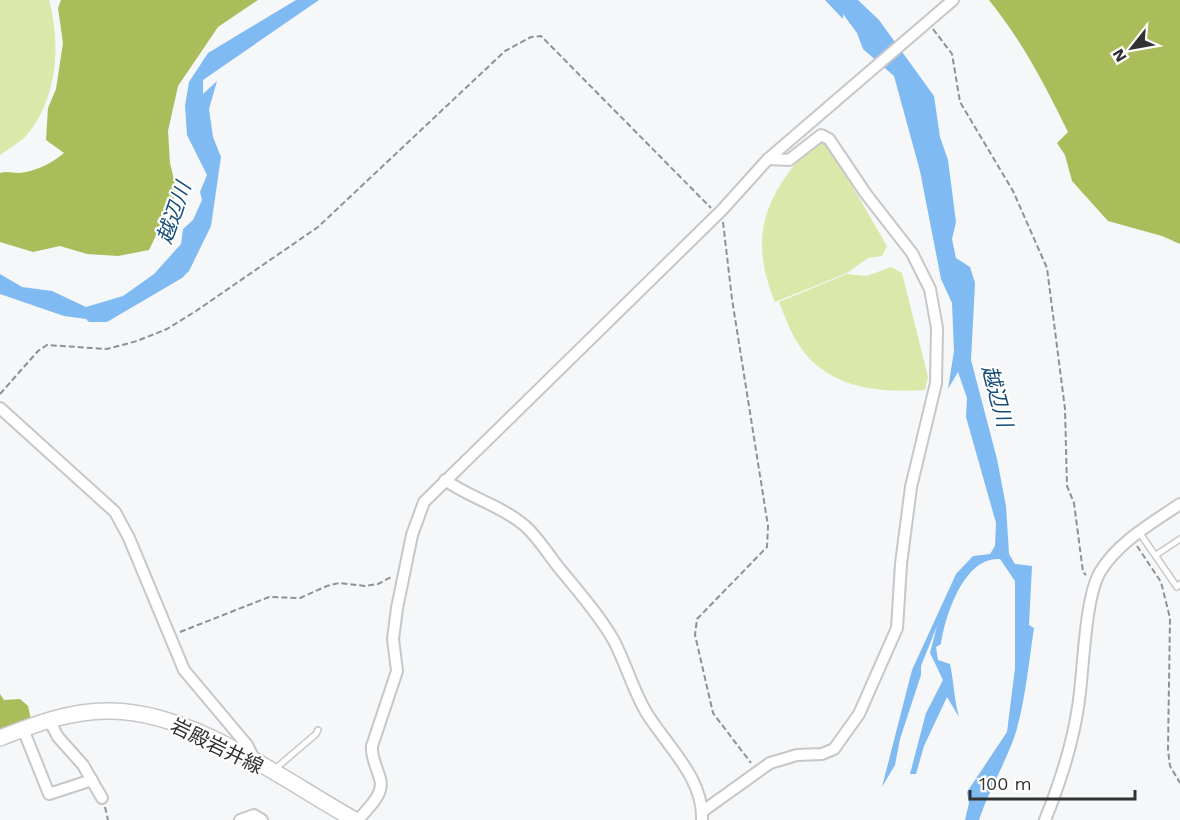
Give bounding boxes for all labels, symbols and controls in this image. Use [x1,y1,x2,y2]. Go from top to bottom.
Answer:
north arrow [1102,18,1162,78]
text: N [1108,45,1131,65]
water label: 越辺川 [151,177,196,247]
water label: 越辺川 [977,362,1018,431]
street label: 岩殿岩井線 [167,713,267,779]
scale bar [970,763,1135,801]
text: 100 m [979,773,1032,794]

